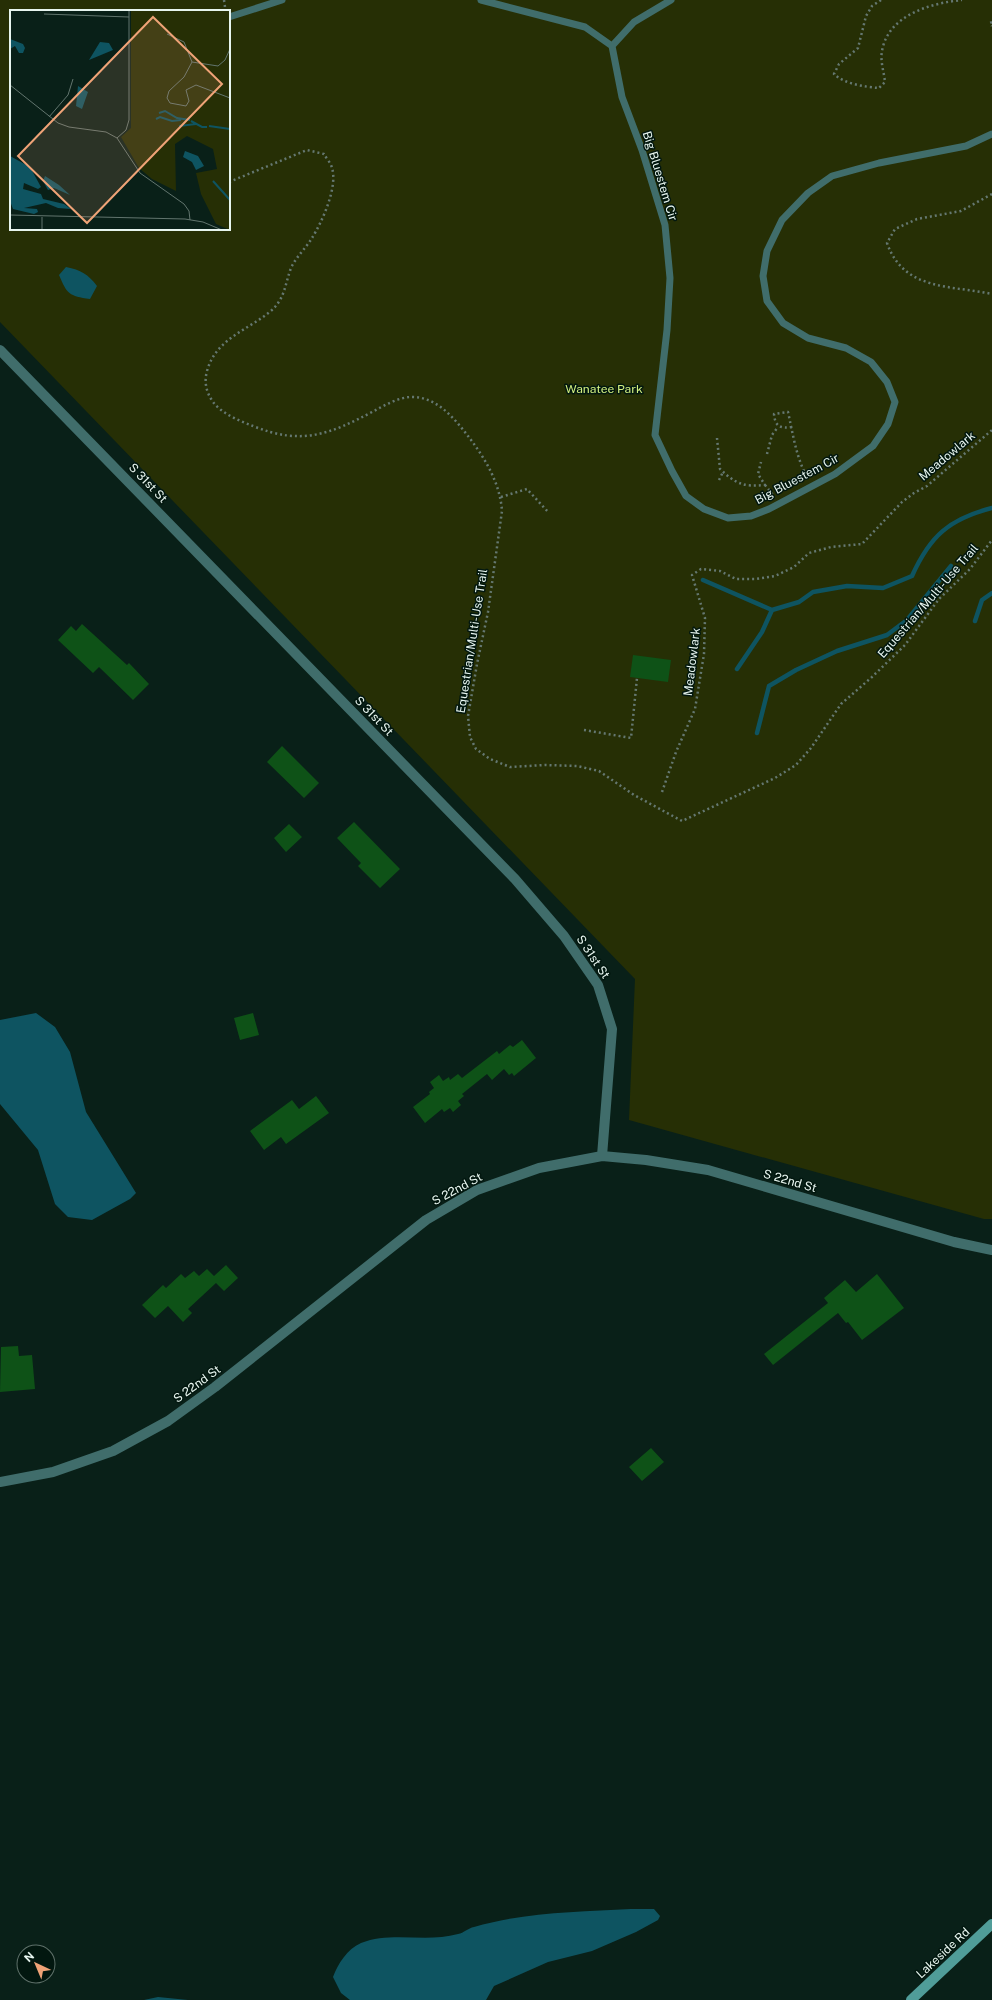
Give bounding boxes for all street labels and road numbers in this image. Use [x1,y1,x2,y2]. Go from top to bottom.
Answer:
street label: Big Bluestem Cir [640,129,680,223]
street label: Meadowlark [916,428,978,483]
street label: Big Bluestem Cir [753,451,842,507]
street label: S 31st St [126,460,170,506]
street label: Equestrian/Multi-Use Trail [875,541,981,661]
street label: Equestrian/Multi-Use Trail [454,567,490,714]
street label: Meadowlark [681,627,703,697]
street label: S 31st St [352,693,396,739]
street label: S 31st St [573,933,613,982]
street label: S 22nd St [762,1167,819,1195]
street label: S 22nd St [430,1170,485,1208]
street label: S 22nd St [171,1362,224,1406]
street label: Lakeside Rd [914,1925,972,1981]

